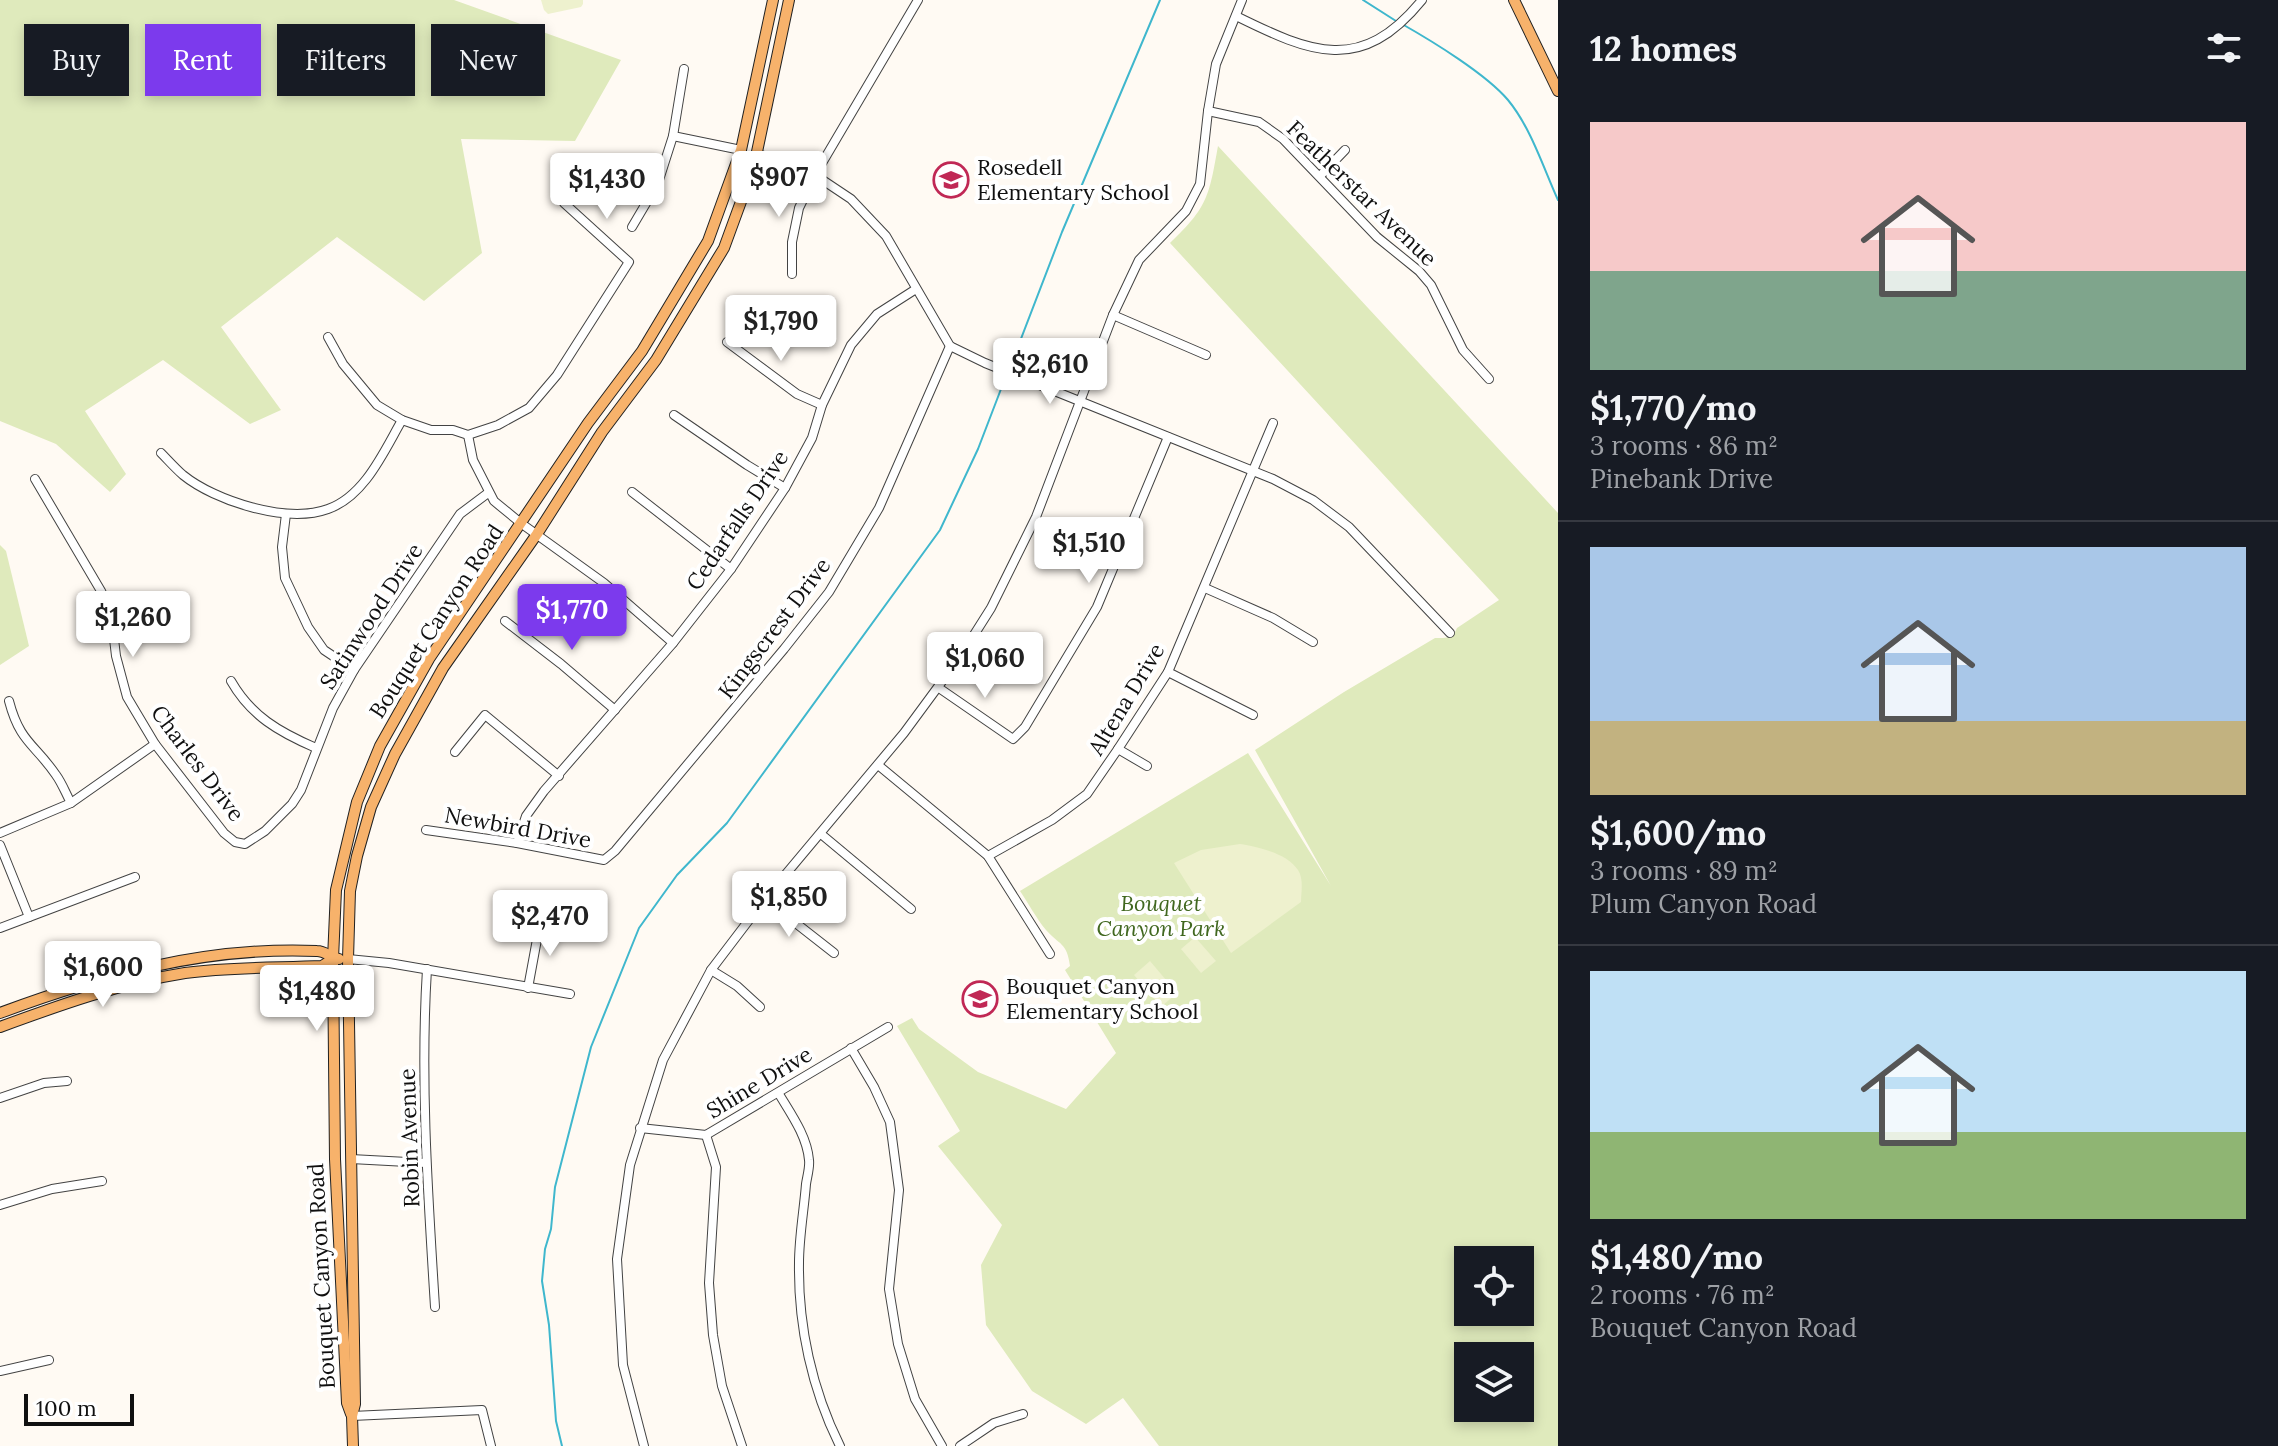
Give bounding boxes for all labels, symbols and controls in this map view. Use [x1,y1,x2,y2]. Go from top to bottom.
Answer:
chip: Buy [24,24,129,96]
chip: Rent [145,24,261,96]
chip: Filters [277,24,415,96]
chip: New [431,24,545,96]
icon: filters [2202,26,2246,70]
text: 12 homes [1590,27,1737,70]
street label: Featherstar Avenue [1281,114,1443,272]
pin: $907 [732,151,826,219]
pin: $1,430 [542,153,672,221]
place label: Rosedell Elementary School [977,153,1170,206]
text: $907 [750,160,809,193]
school or university icon: Rosedell Elementary School [932,161,970,199]
text: $1,430 [568,162,646,195]
icon: home [1846,174,1990,318]
pin: $1,790 [716,295,846,363]
text: $1,790 [743,304,819,337]
pin: $2,610 [985,338,1115,406]
text: $2,610 [1011,347,1089,380]
text: $1,770/mo [1590,386,1756,429]
text: 3 rooms · 86 m² [1590,429,1778,462]
street label: Cedarfalls Drive [680,445,794,595]
text: Pinebank Drive [1590,462,1773,495]
pin: $1,510 [1024,517,1154,585]
street label: Bouquet Canyon Road [363,519,509,723]
text: $1,510 [1052,526,1126,559]
street label: Satinwood Drive [313,538,429,694]
street label: Kingscrest Drive [712,552,836,704]
pin: $1,770 [507,584,637,652]
pin: $1,260 [68,591,198,659]
text: $1,770 [536,593,608,626]
icon: home [1846,599,1990,743]
text: $1,260 [94,600,172,633]
pin: $1,060 [920,632,1050,700]
street label: Altena Drive [1081,638,1170,761]
text: $1,060 [945,641,1025,674]
street label: Charles Drive [145,699,251,827]
street label: Newbird Drive [443,800,594,854]
text: $1,600/mo [1590,811,1766,854]
text: 3 rooms · 89 m² [1590,854,1778,887]
pin: $1,850 [724,871,854,939]
text: $1,850 [750,880,828,913]
text: Plum Canyon Road [1590,887,1817,920]
park label: Bouquet Canyon Park [1097,889,1225,942]
pin: $2,470 [485,890,615,958]
text: $2,470 [511,899,589,932]
pin: $1,600 [38,941,168,1009]
text: $1,600 [63,950,143,983]
pin: $1,480 [252,965,382,1033]
place label: Bouquet Canyon Elementary School [1006,972,1199,1025]
text: $1,480 [278,974,356,1007]
school or university icon: Bouquet Canyon Elementary School [961,980,999,1018]
icon: home [1846,1023,1990,1167]
street label: Shine Drive [701,1040,817,1124]
street label: Robin Avenue [393,1068,425,1208]
street label: Bouquet Canyon Road [301,1162,341,1390]
text: $1,480/mo [1590,1235,1763,1278]
map controls [1454,1246,1534,1422]
button: locate [1454,1246,1534,1326]
text: 2 rooms · 76 m² [1590,1278,1775,1311]
text: Bouquet Canyon Road [1590,1311,1857,1344]
button: layers [1454,1342,1534,1422]
scale bar [24,1390,134,1426]
text: 100 m [36,1394,97,1422]

